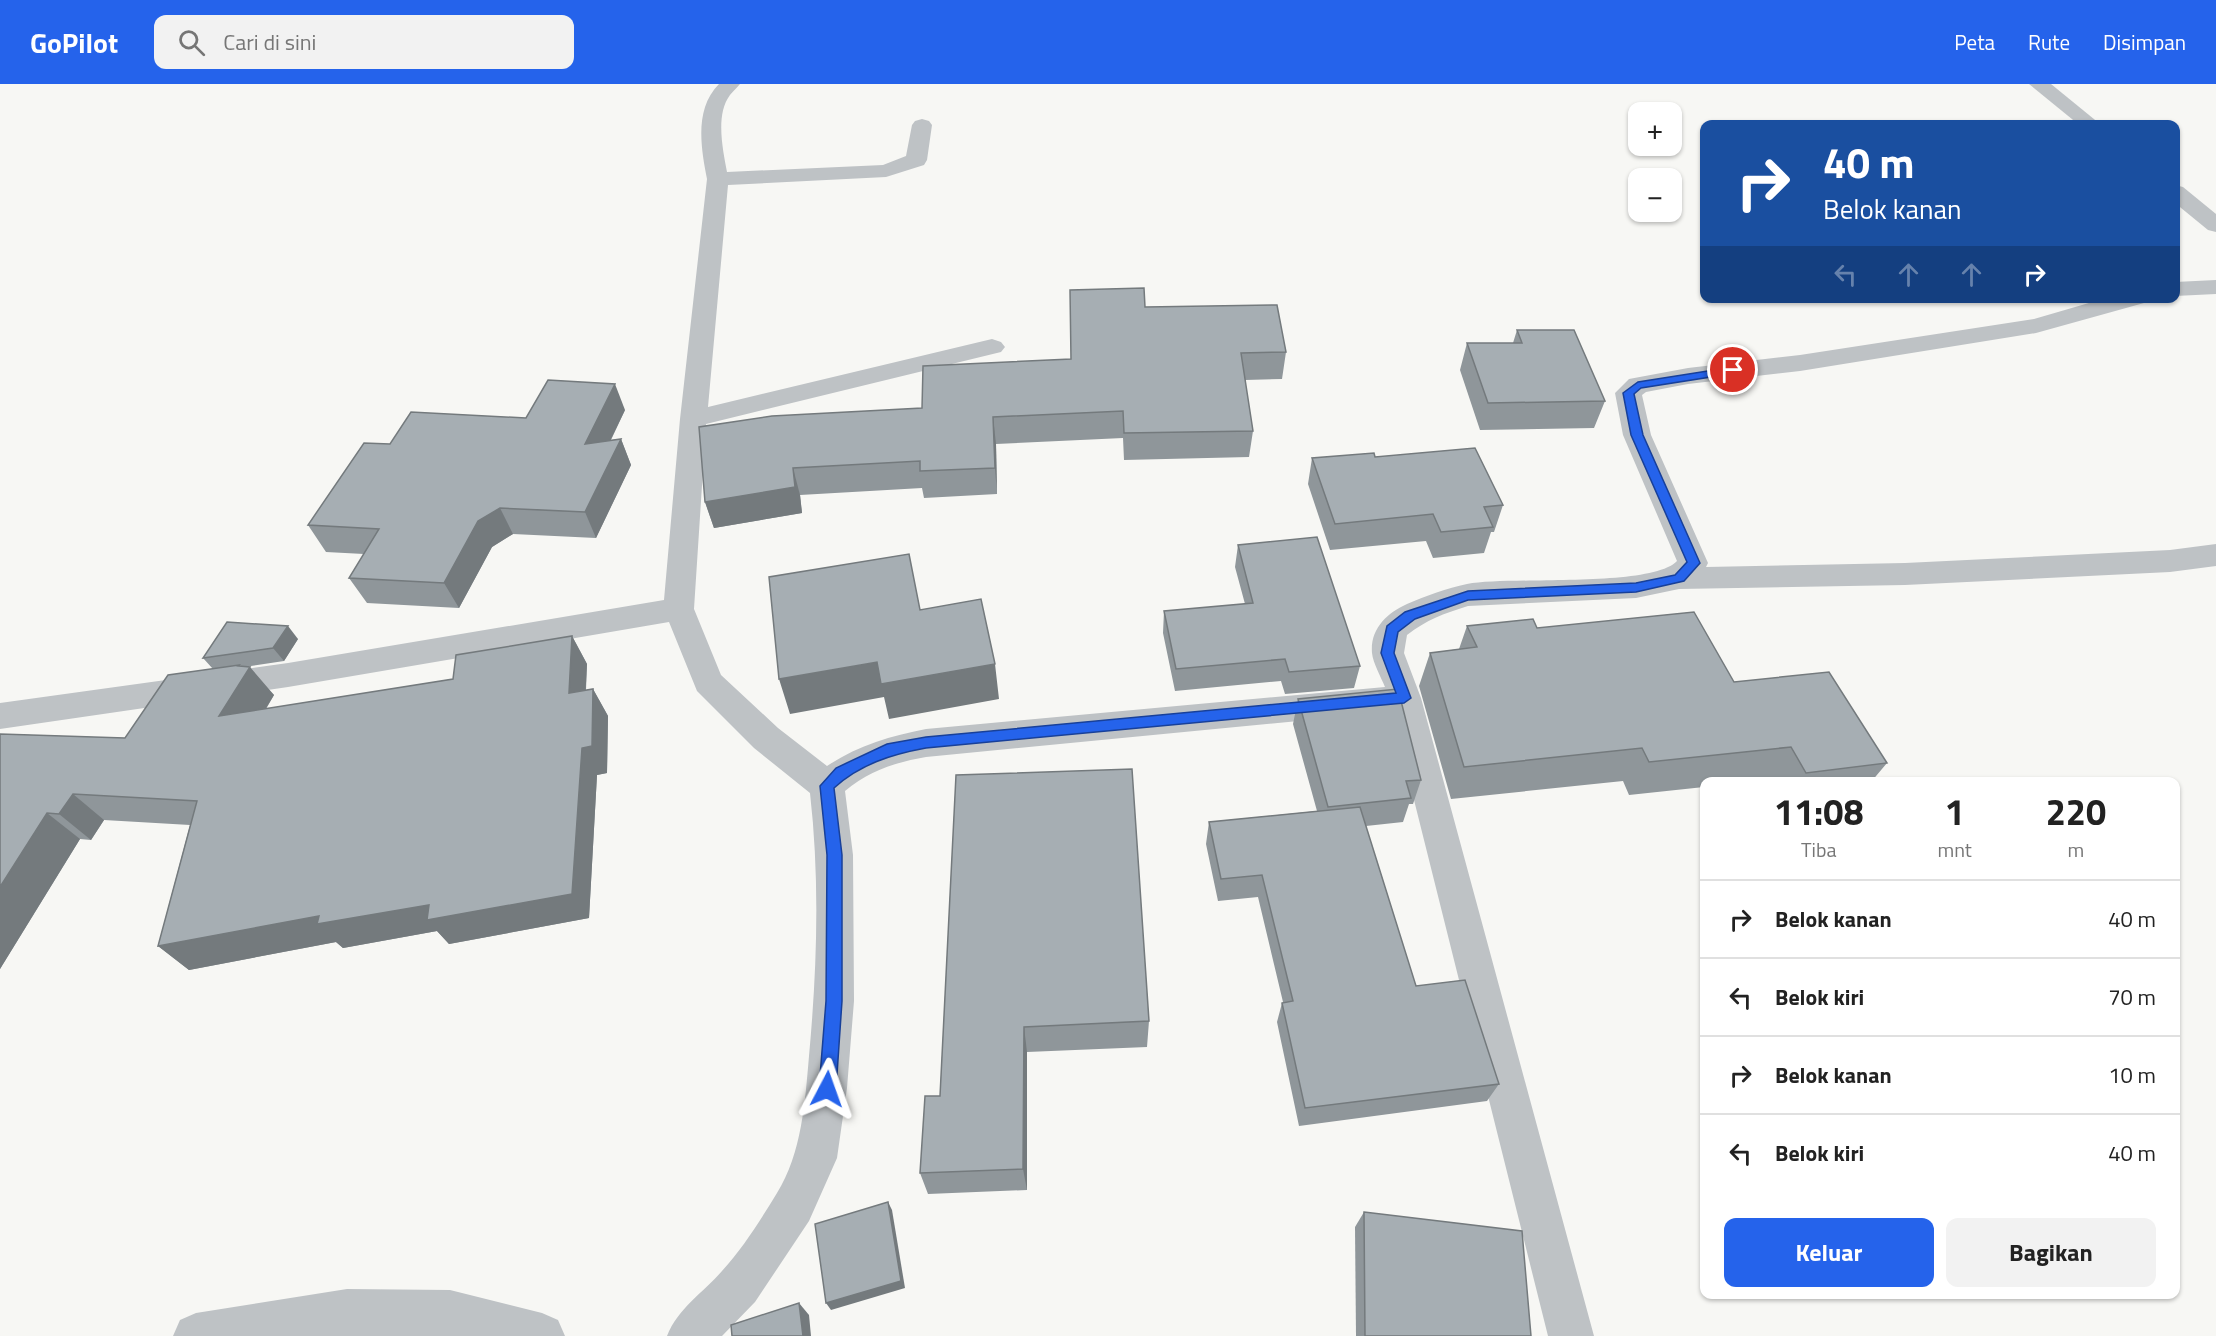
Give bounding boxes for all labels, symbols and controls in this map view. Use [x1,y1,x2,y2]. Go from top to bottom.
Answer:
search box [154,15,574,69]
text: GoPilot [30,21,118,64]
text: Cari di sini [223,25,316,59]
icon: search [175,26,208,59]
text: Peta [1954,26,1995,58]
text: Rute [2028,26,2070,58]
text: Disimpan [2103,26,2186,58]
map controls [1628,102,1682,222]
button: + [1628,102,1682,156]
text: 40 m [1823,130,1915,194]
icon: right [1724,144,1802,222]
button: − [1628,168,1682,222]
text: Belok kanan [1823,188,1962,229]
icon: left [1829,258,1862,291]
icon: ahead [1892,258,1925,291]
icon: ahead [1955,258,1988,291]
icon: right [2018,258,2051,291]
pin [1707,344,1758,395]
icon: arrive [1716,353,1749,386]
text: 11:08 [1774,784,1864,839]
text: 1 [1945,784,1965,839]
text: 220 [2046,784,2106,839]
text: Tiba [1801,834,1836,865]
text: mnt [1937,834,1972,865]
text: m [2068,834,2084,865]
text: Belok kanan [1775,902,1892,936]
text: 40 m [2108,902,2156,936]
icon: right [1724,903,1757,936]
text: Belok kiri [1775,980,1864,1014]
text: 70 m [2108,980,2156,1014]
icon: left [1724,981,1757,1014]
position arrow [795,1057,859,1121]
text: Belok kanan [1775,1058,1892,1092]
text: 10 m [2108,1058,2156,1092]
icon: right [1724,1059,1757,1092]
text: Belok kiri [1775,1136,1864,1170]
text: 40 m [2108,1136,2156,1170]
icon: left [1724,1137,1757,1170]
button: Keluar [1724,1218,1934,1287]
button: Bagikan [1946,1218,2156,1287]

